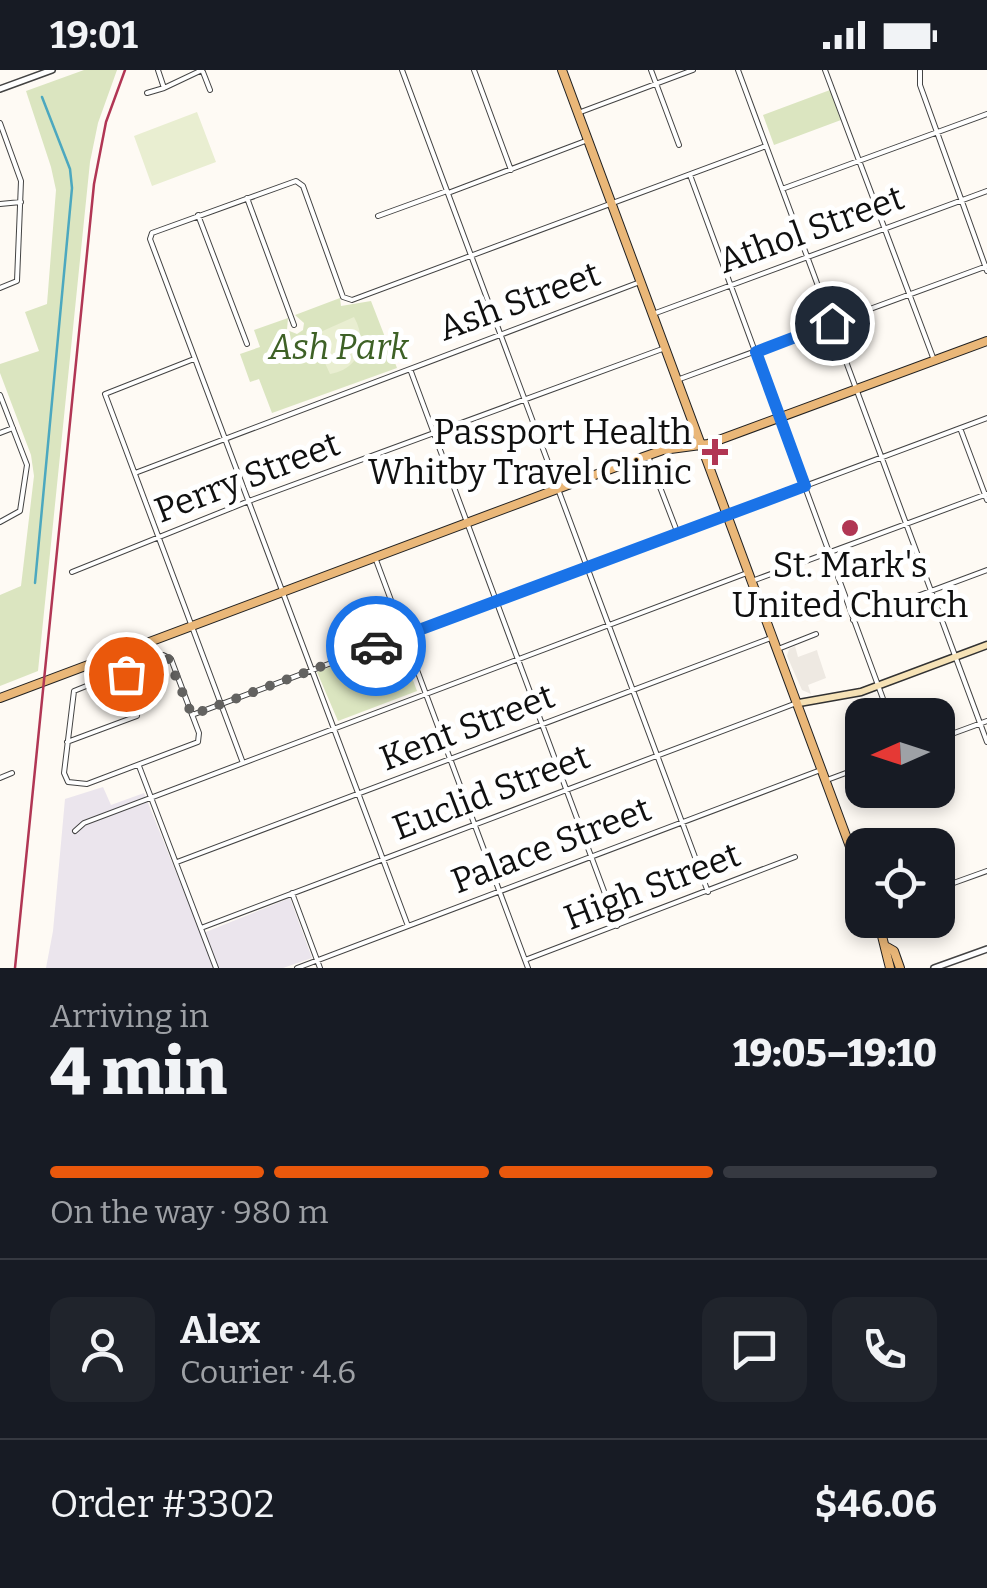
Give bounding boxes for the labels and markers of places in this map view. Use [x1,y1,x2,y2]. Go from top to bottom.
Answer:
pin [790,281,875,366]
place label: Passport Health Whitby Travel Clinic [368,411,692,493]
marker: Passport Health Whitby Travel Clinic [702,439,728,465]
marker: St. Mark's United Church [839,517,861,539]
place label: St. Mark's United Church [732,544,969,626]
pin [84,632,169,717]

